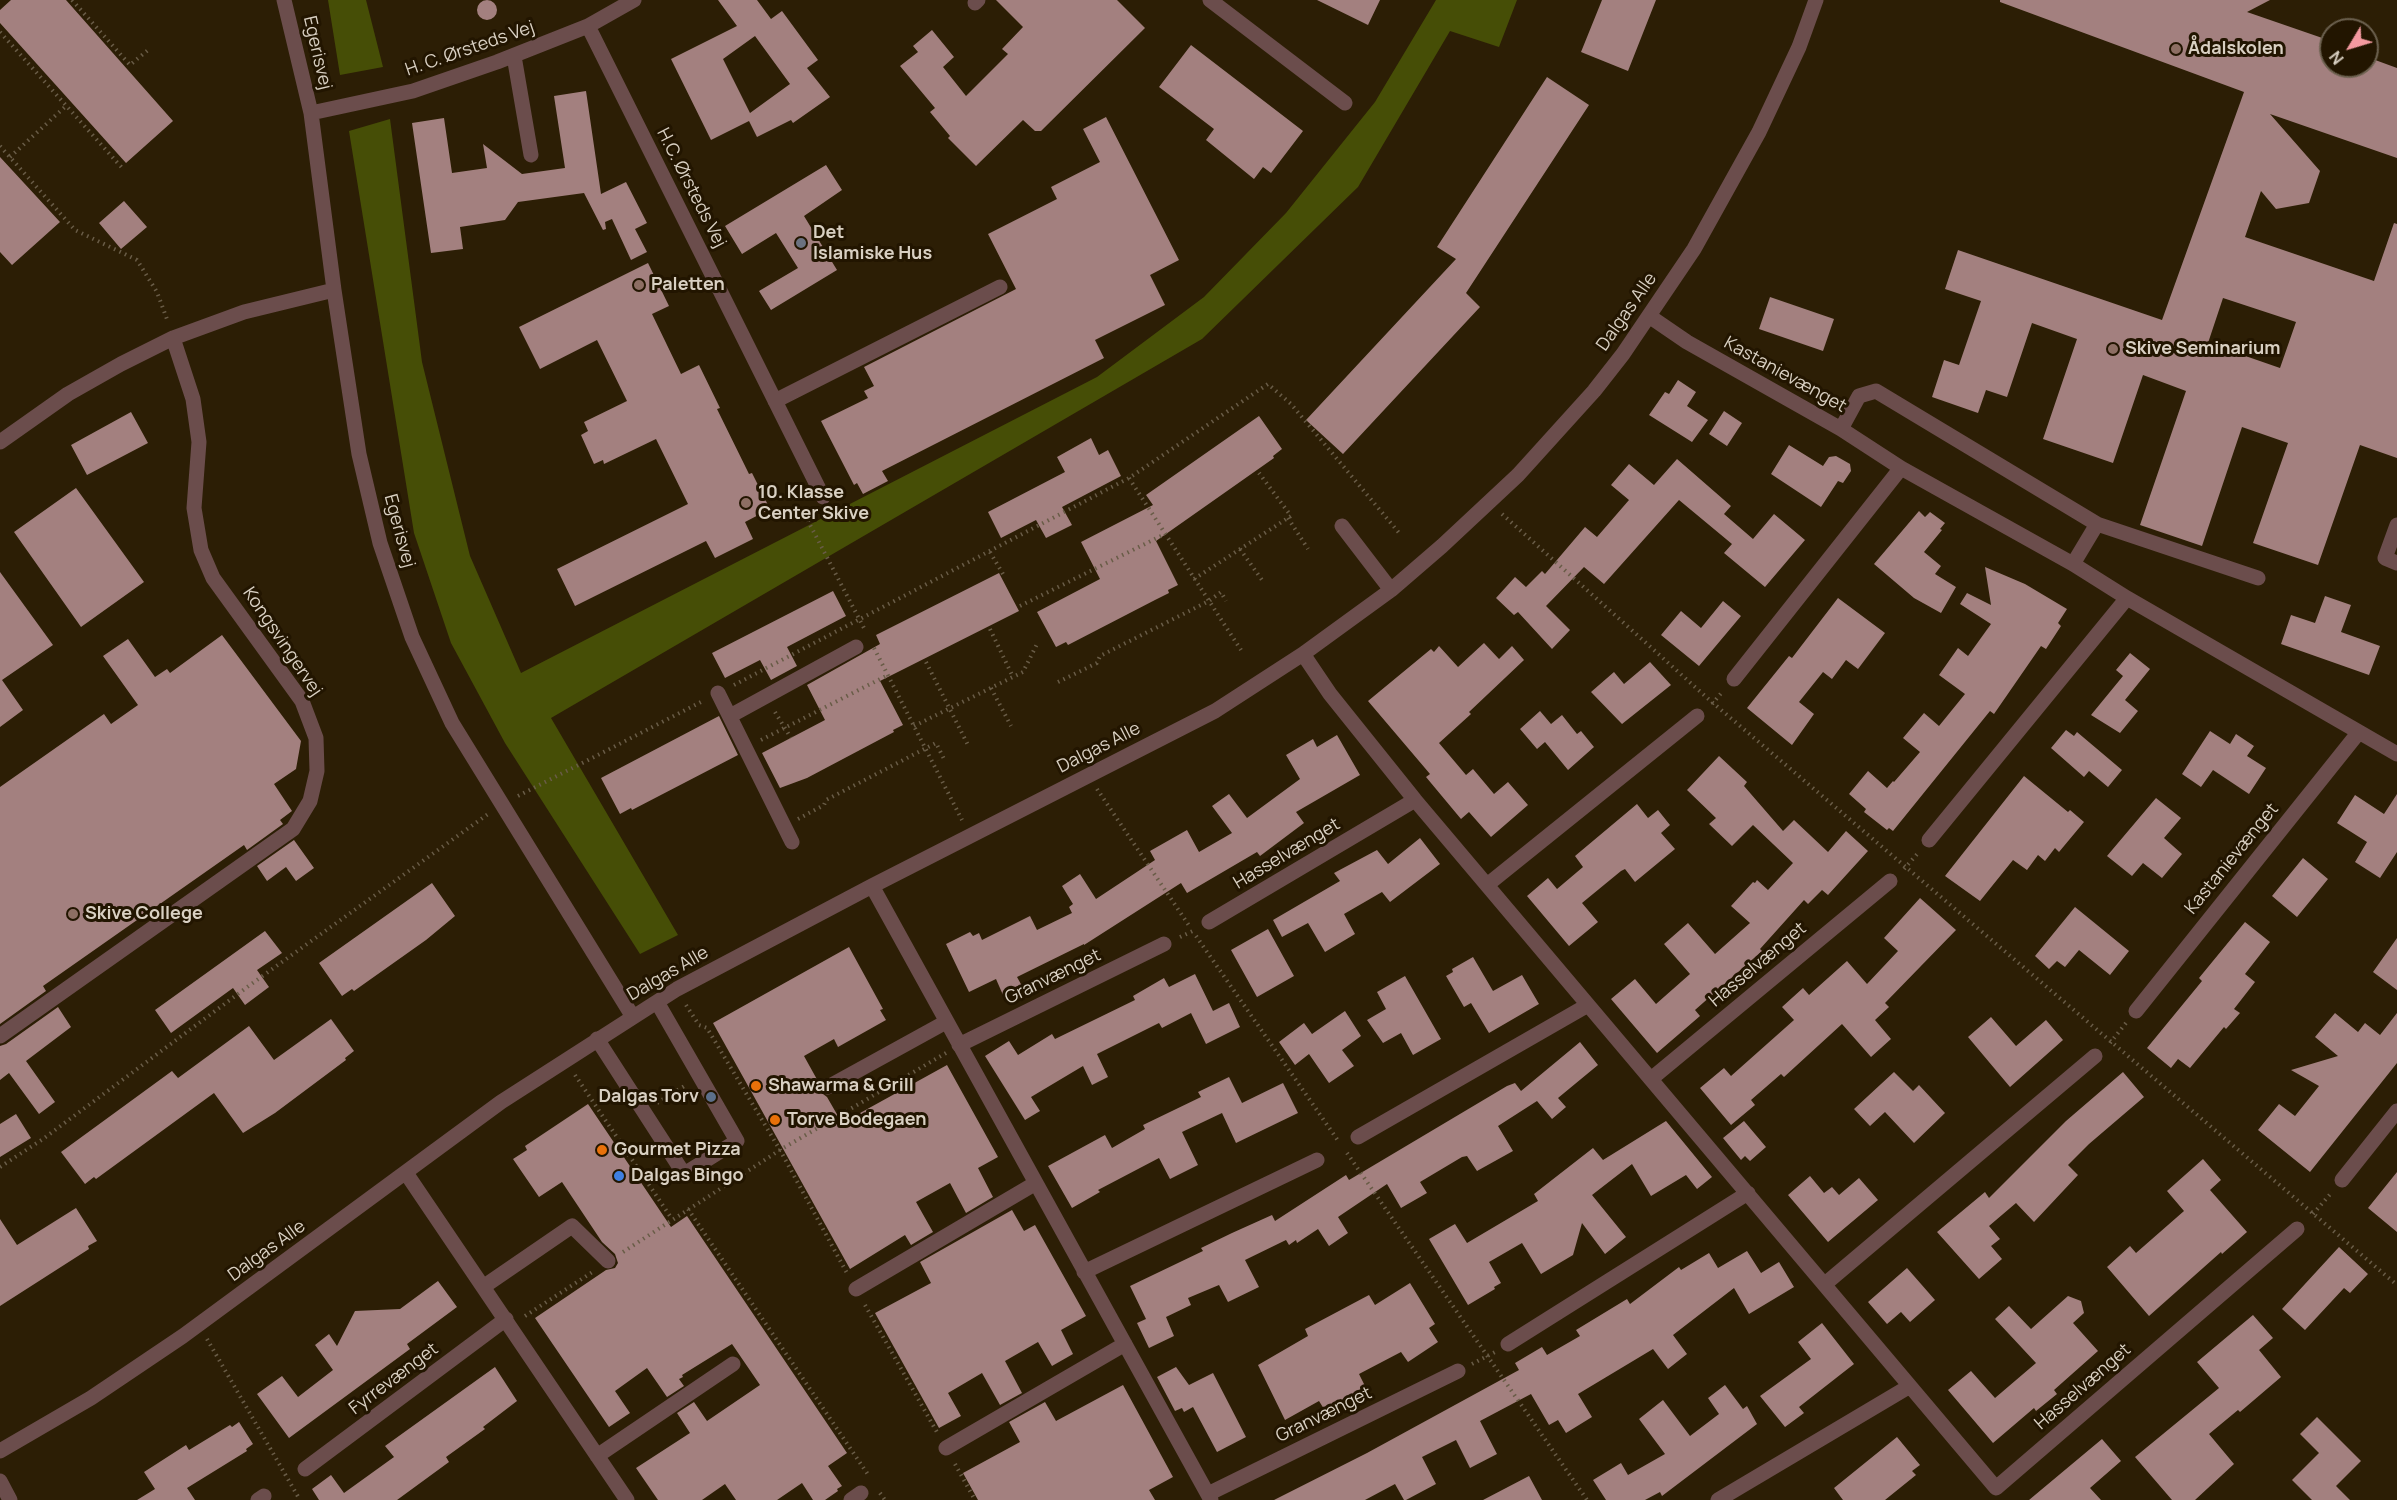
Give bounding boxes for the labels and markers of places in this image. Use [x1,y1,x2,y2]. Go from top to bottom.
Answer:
place label: Ådalskolen [2188,38,2284,60]
marker: Ådalskolen [2169,42,2183,56]
place label: Det Islamiske Hus [813,222,932,264]
marker: Det Islamiske Hus [794,236,808,250]
place label: Paletten [651,274,725,296]
marker: Paletten [632,278,646,292]
place label: Skive Seminarium [2125,338,2281,360]
marker: Skive Seminarium [2106,342,2120,356]
place label: 10. Klasse Center Skive [758,482,869,524]
marker: 10. Klasse Center Skive [739,496,753,510]
place label: Skive College [85,903,203,925]
marker: Skive College [66,907,80,921]
place label: Shawarma & Grill [768,1075,914,1097]
marker: Shawarma & Grill [749,1079,763,1093]
place label: Dalgas Torv [598,1086,699,1108]
marker: Dalgas Torv [704,1090,718,1104]
place label: Torve Bodegaen [787,1109,927,1131]
marker: Torve Bodegaen [768,1113,782,1127]
place label: Gourmet Pizza [614,1139,741,1161]
marker: Gourmet Pizza [595,1143,609,1157]
place label: Dalgas Bingo [631,1165,744,1187]
marker: Dalgas Bingo [612,1169,626,1183]

